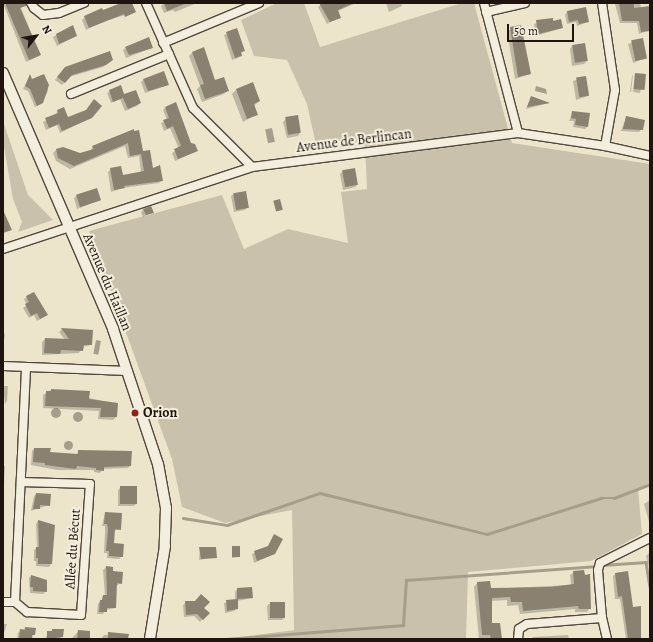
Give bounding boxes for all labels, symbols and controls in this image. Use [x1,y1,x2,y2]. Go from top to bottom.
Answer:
north arrow [16,16,56,56]
scale bar [509,16,576,42]
text: N [38,22,55,37]
text: 50 m [514,23,538,39]
street label: Avenue de Berlincan [295,126,413,156]
street label: Avenue du Haillan [79,231,135,333]
place label: Orion [143,405,177,421]
marker: Orion [130,408,140,418]
street label: Allée du Bécut [62,508,84,590]

